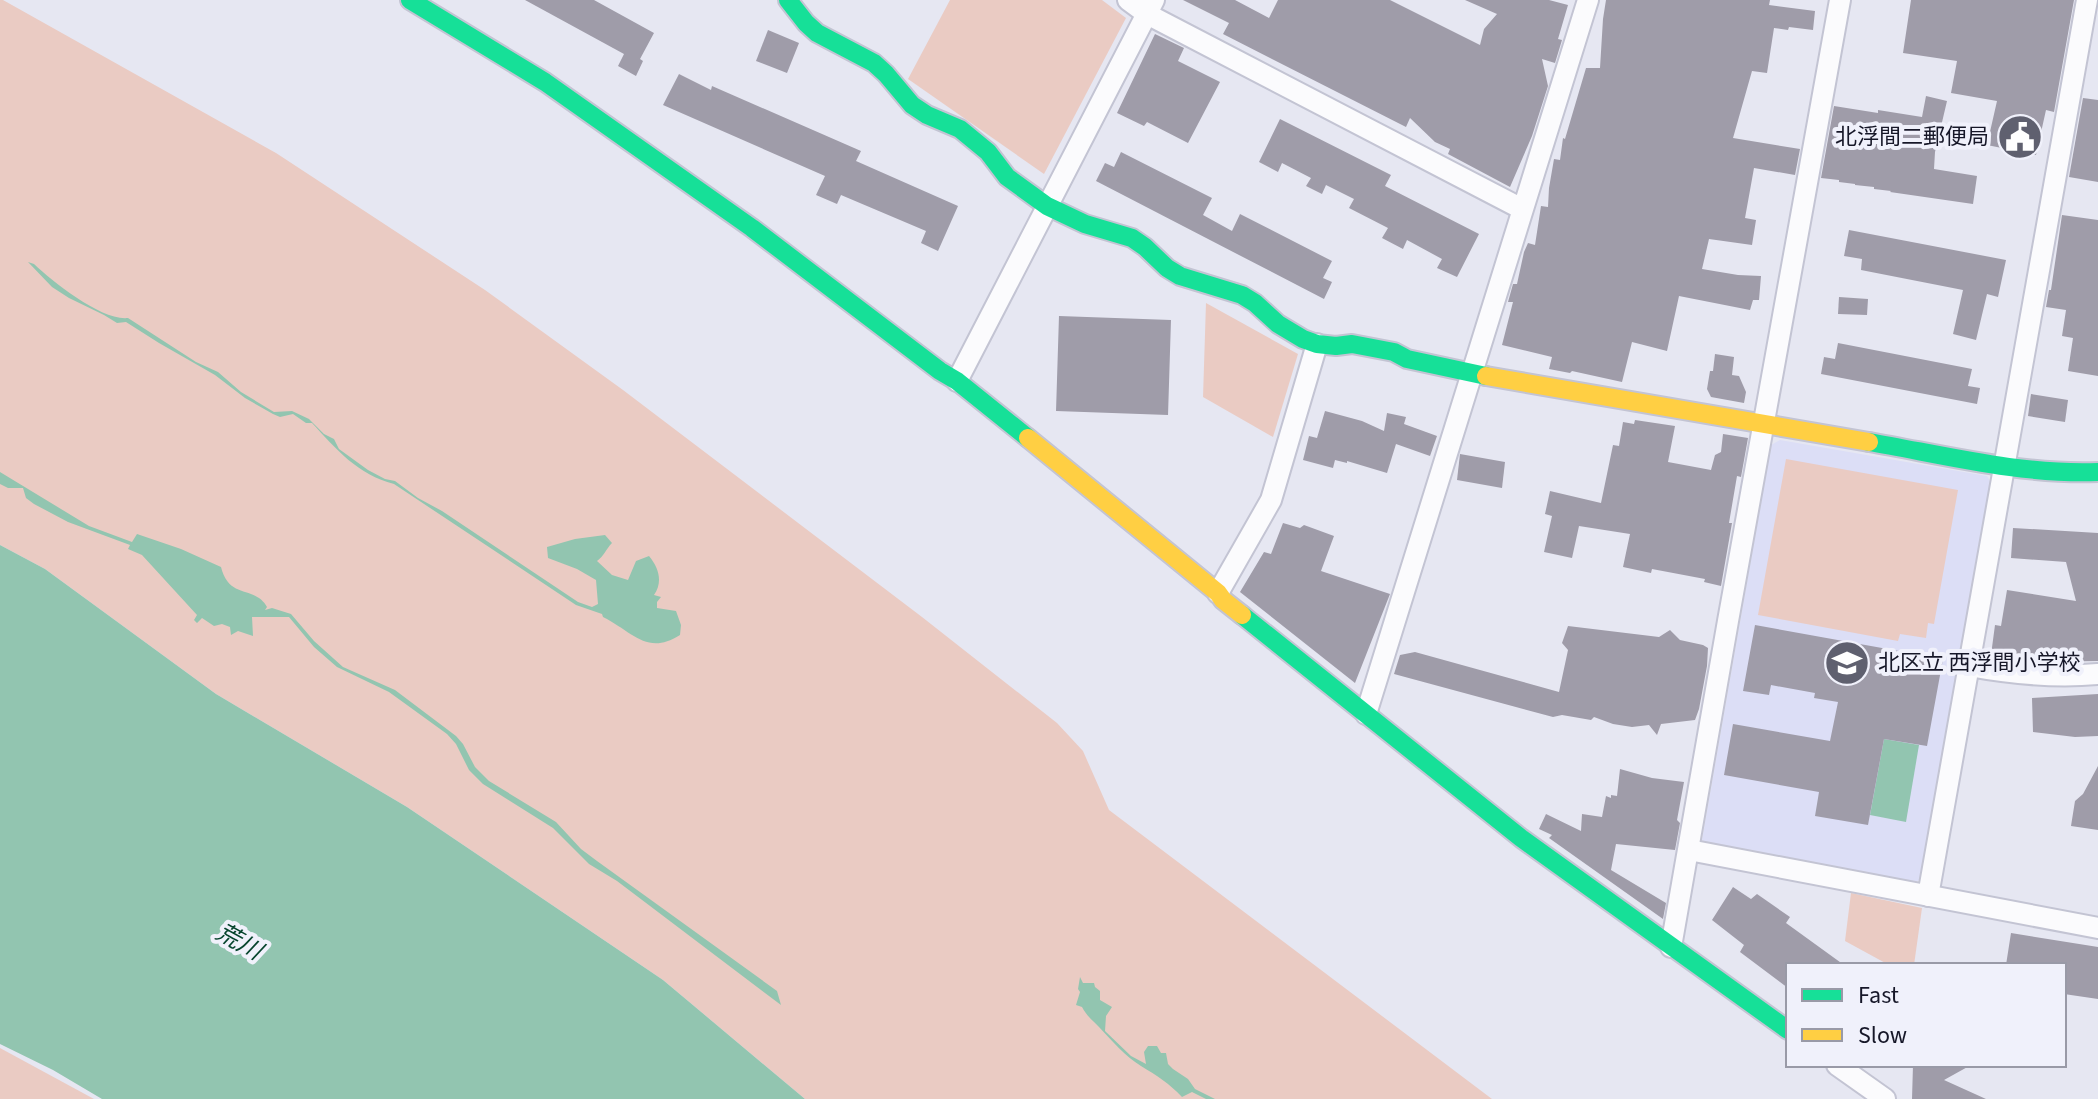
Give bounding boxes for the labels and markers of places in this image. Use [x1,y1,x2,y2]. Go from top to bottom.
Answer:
public building icon: 北浮間二郵便局 [1996,113,2044,161]
place label: 北浮間二郵便局 [1835,121,1989,153]
school or university icon: 北区立 西浮間小学校 [1823,639,1871,687]
place label: 北区立 西浮間小学校 [1878,647,2080,679]

